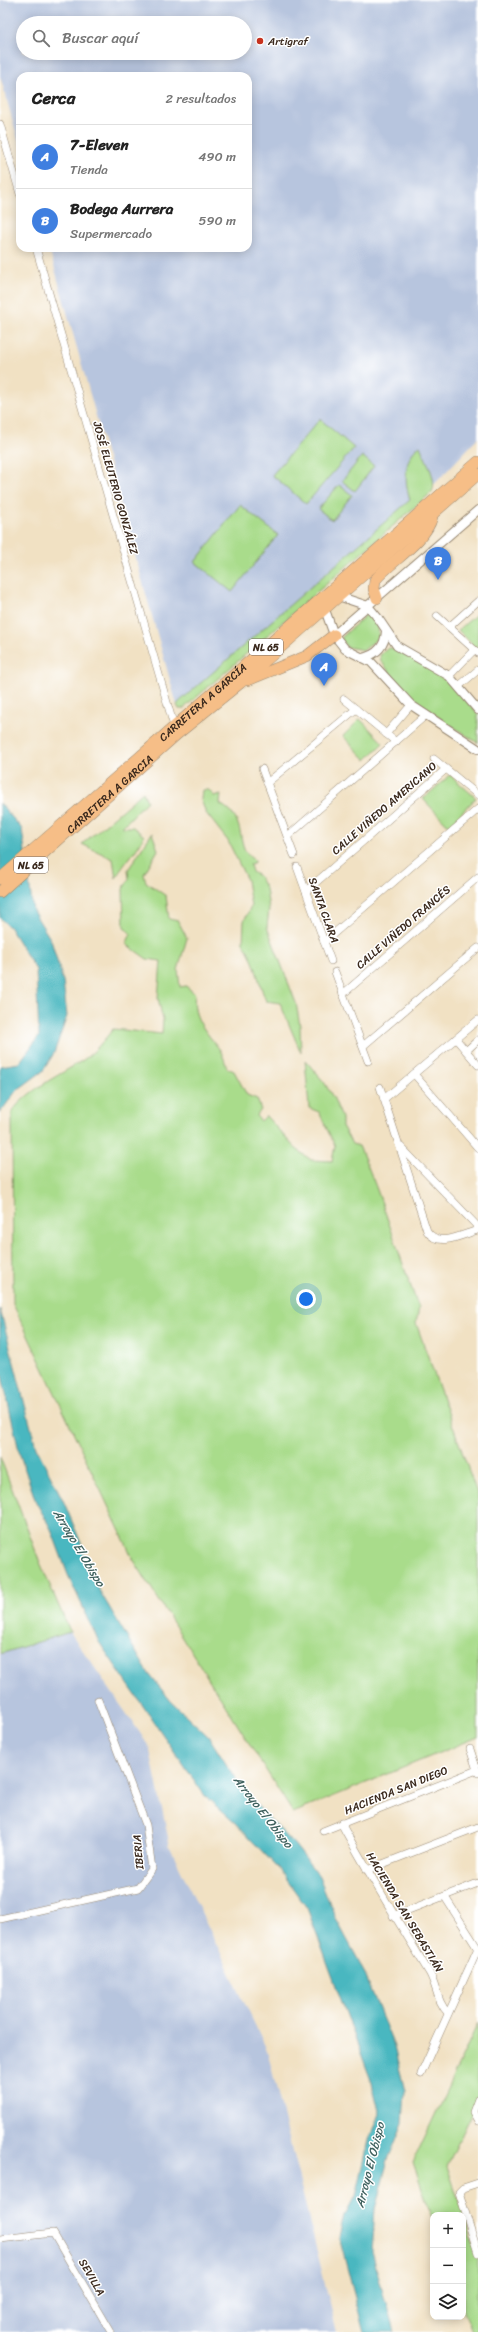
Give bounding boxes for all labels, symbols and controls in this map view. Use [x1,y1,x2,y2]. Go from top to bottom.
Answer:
search box [16,16,252,60]
text: Buscar aquí [62,25,139,51]
icon: search [30,27,52,49]
place label: Artigraf [267,32,309,51]
marker: Artigraf [255,36,265,46]
text: Cerca [32,83,75,113]
text: 2 resultados [165,87,236,110]
text: 7-Eleven [70,132,129,158]
text: A [41,145,49,168]
text: 490 m [198,145,236,168]
text: Tienda [70,158,108,181]
text: Bodega Aurrera [70,196,173,222]
text: B [41,209,49,232]
text: 590 m [198,209,236,232]
text: Supermercado [70,222,152,245]
street label: JOSÉ ELEUTERIO GONZÁLEZ [87,418,144,557]
pin: B [425,547,451,580]
road number: NL 65 [249,639,283,655]
pin: A [311,653,337,686]
street label: CARRETERA A GARCÍA [155,659,251,746]
street label: CARRETERA A GARCIA [62,750,158,839]
street label: CALLE VIÑEDO AMERICANO [327,757,441,860]
road number: NL 65 [14,857,48,873]
street label: SANTA CLARA [303,875,344,946]
street label: CALLE VIÑEDO FRANCÉS [352,881,455,974]
your location [296,1289,316,1309]
water label: Arroyo El Obispo [47,1504,111,1592]
street label: HACIENDA SAN DIEGO [341,1761,451,1820]
water label: Arroyo El Obispo [227,1770,299,1854]
street label: IBERIA [128,1834,150,1871]
street label: HACIENDA SAN SEBASTIÁN [361,1848,448,1977]
water label: Arroyo El Obispo [349,2119,391,2211]
map controls [430,2212,466,2320]
button: + [430,2212,466,2248]
button: − [430,2248,466,2284]
street label: SEVILLA [73,2255,110,2299]
button: layers [430,2284,466,2320]

